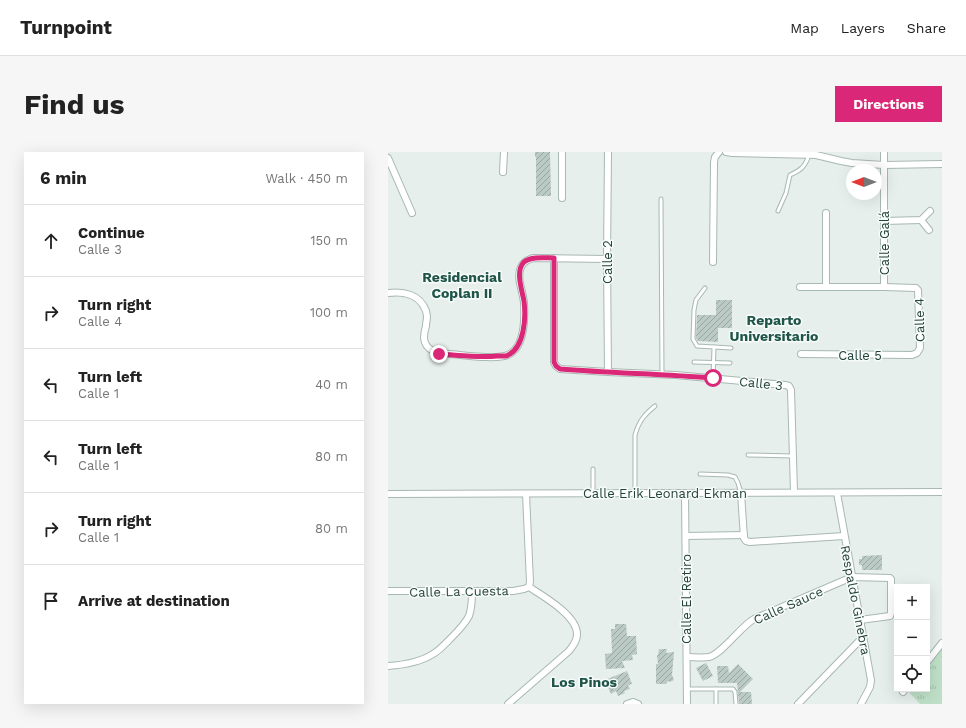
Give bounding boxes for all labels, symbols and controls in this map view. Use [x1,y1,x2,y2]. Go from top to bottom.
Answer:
text: Turnpoint [20,16,112,39]
text: Map [790,20,819,36]
text: Layers [841,20,885,36]
text: Share [907,20,946,36]
button: Directions [835,86,942,122]
text: Find us [24,88,124,121]
north arrow [846,164,882,200]
text: 6 min [40,168,87,188]
text: Walk · 450 m [265,171,348,186]
street label: Calle Galá [877,210,892,275]
text: Continue [78,224,145,242]
icon: ahead [40,230,62,252]
text: 150 m [310,233,348,248]
street label: Calle 2 [600,240,615,284]
text: Calle 3 [78,242,122,257]
district label: Residencial Coplan II [422,269,502,301]
text: Turn right [78,296,151,314]
street label: Calle 4 [912,298,927,342]
icon: right [40,302,62,324]
text: 100 m [310,305,348,320]
district label: Reparto Universitario [730,312,818,344]
text: Calle 4 [78,314,122,329]
route end [430,345,448,363]
street label: Calle 5 [838,348,882,363]
text: Turn left [78,368,142,386]
route start [704,369,722,387]
icon: left [40,374,62,396]
street label: Calle 3 [738,374,783,393]
text: 40 m [315,377,348,392]
text: Calle 1 [78,386,119,401]
text: Turn left [78,440,142,458]
icon: left [40,446,62,468]
text: 80 m [315,449,348,464]
text: Calle 1 [78,458,119,473]
street label: Calle Erik Leonard Ekman [583,486,747,501]
text: Turn right [78,512,151,530]
icon: right [40,518,62,540]
text: 80 m [315,521,348,536]
text: Calle 1 [78,530,119,545]
street label: Respaldo Ginebra [837,544,874,657]
street label: Calle El Retiro [679,554,694,644]
street label: Calle La Cuesta [409,583,510,600]
street label: Calle Sauce [751,583,825,627]
map controls [894,584,930,692]
button: + [894,584,930,620]
icon: arrive [40,590,62,612]
text: Arrive at destination [78,592,230,610]
button: − [894,620,930,656]
button: locate [894,656,930,692]
district label: Los Pinos [551,674,618,690]

